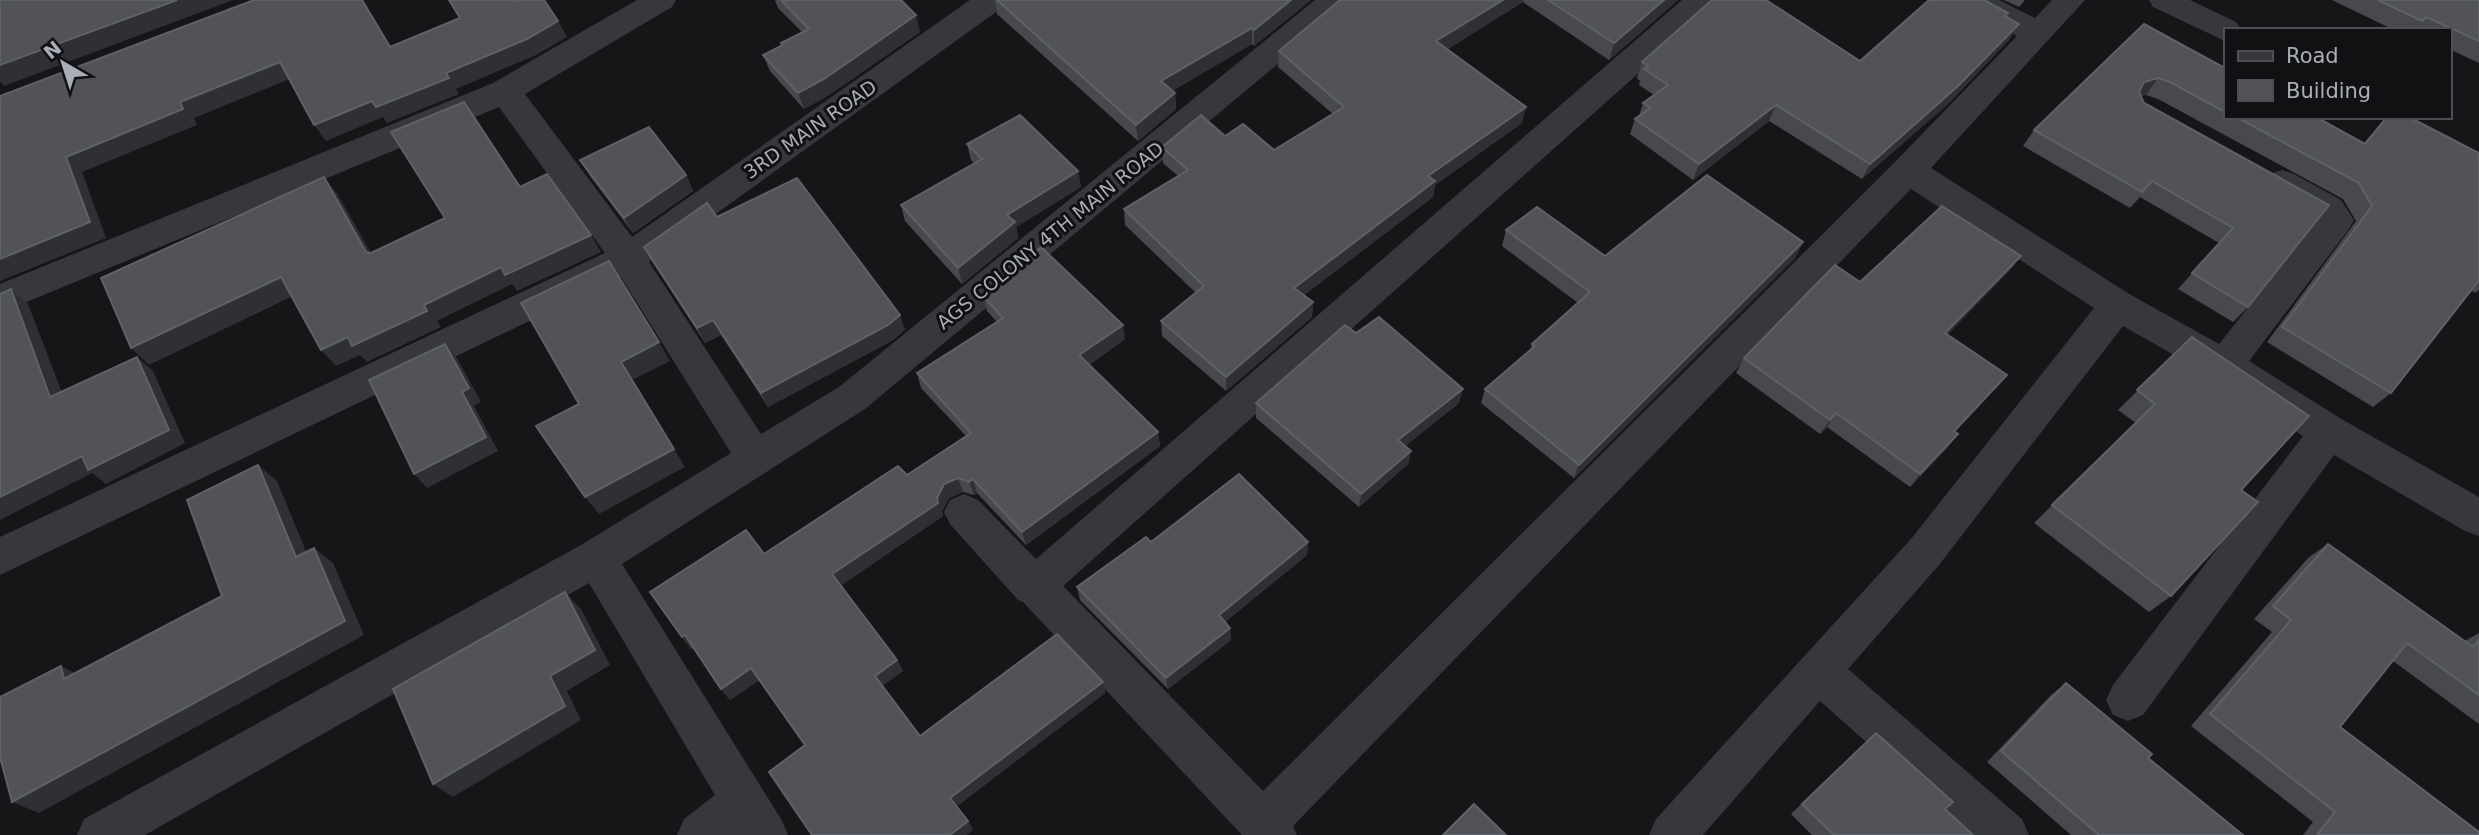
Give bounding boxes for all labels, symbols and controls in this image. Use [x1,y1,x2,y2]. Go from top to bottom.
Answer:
north arrow [28,28,98,98]
legend [2224,28,2451,119]
text: N [39,36,65,63]
text: Road [2286,44,2339,68]
street label: 3RD MAIN ROAD [740,75,880,183]
text: Building [2286,79,2371,103]
street label: AGS COLONY 4TH MAIN ROAD [932,137,1168,333]

